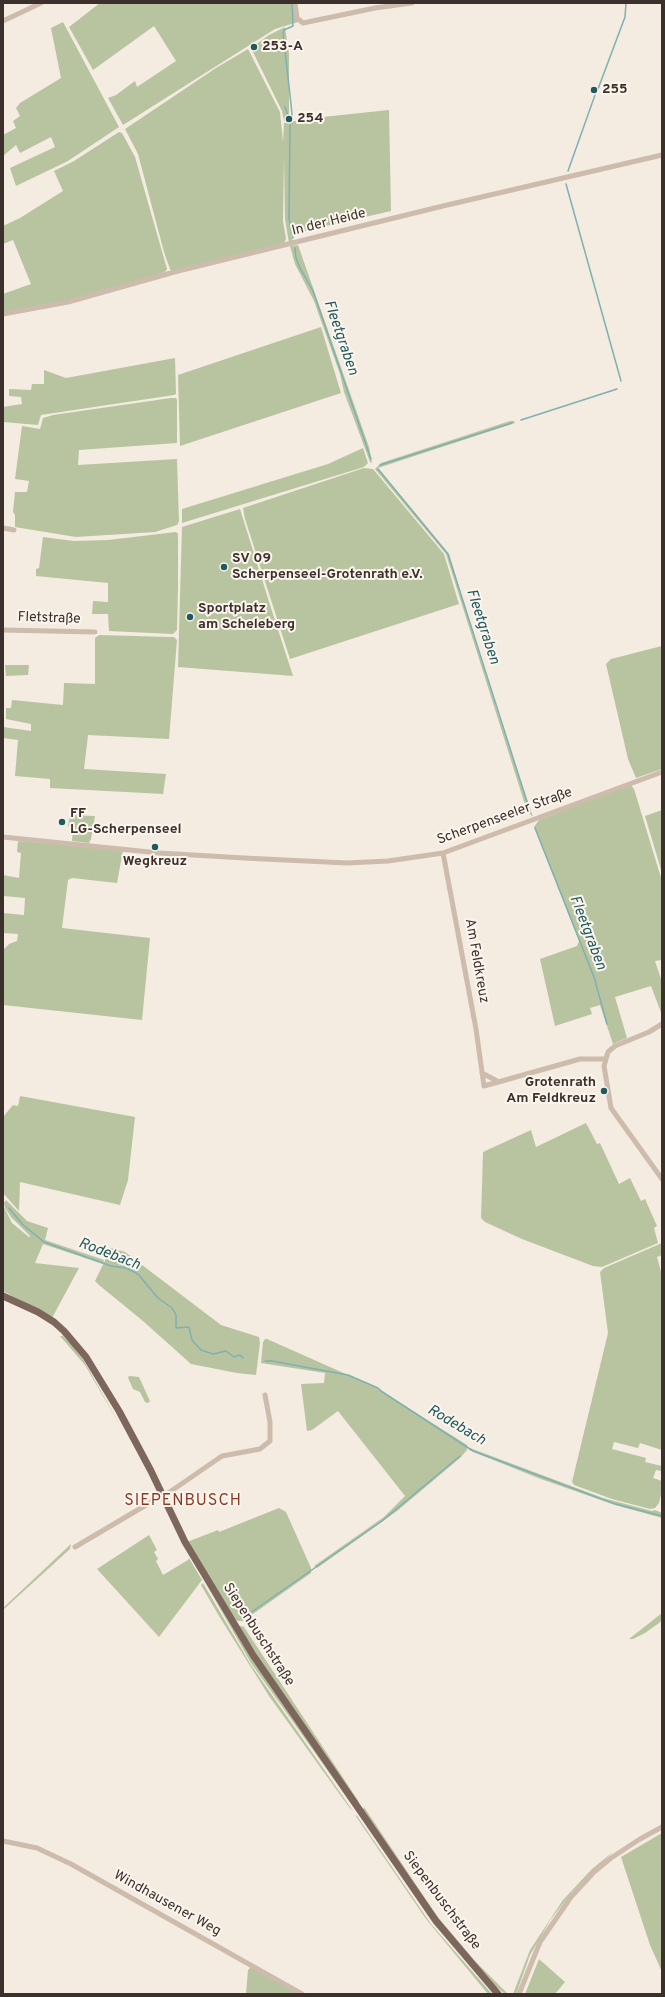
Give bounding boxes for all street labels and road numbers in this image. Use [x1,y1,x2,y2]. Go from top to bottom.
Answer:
street label: In der Heide [290,206,368,240]
street label: Fletstraße [17,610,81,628]
street label: Scherpenseeler Straße [435,785,575,849]
street label: Am Feldkreuz [460,917,492,1005]
street label: Siepenbuschstraße [218,1580,298,1690]
street label: Siepenbuschstraße [398,1848,484,1954]
street label: Windhausener Weg [110,1868,224,1940]

